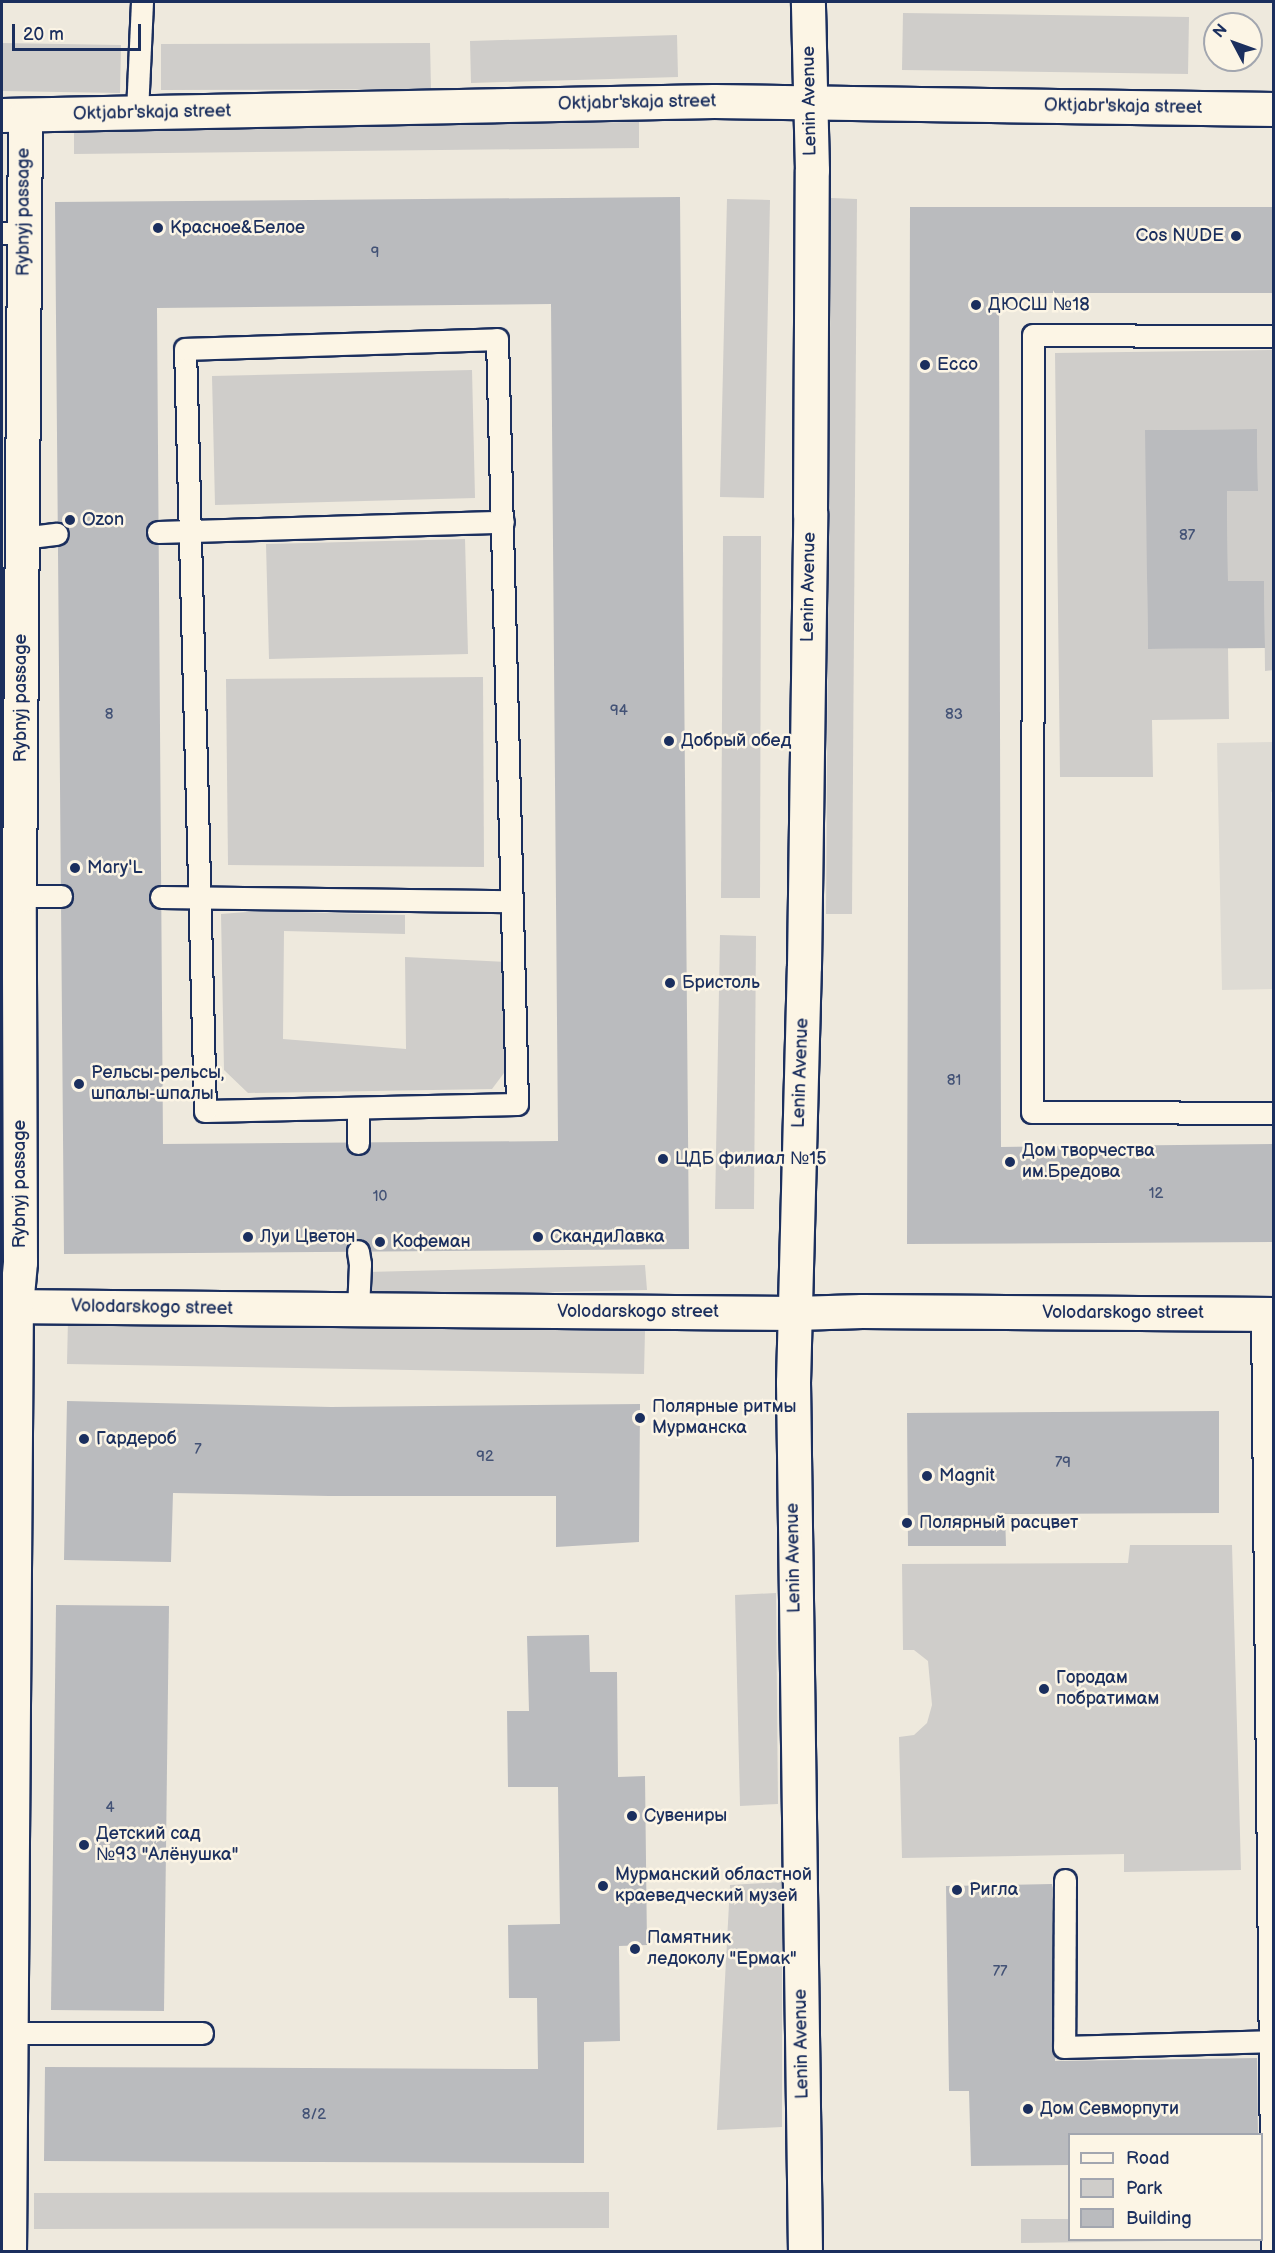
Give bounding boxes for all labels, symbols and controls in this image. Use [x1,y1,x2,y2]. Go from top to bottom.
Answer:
scale bar [15,12,144,50]
north arrow [1203,12,1263,72]
text: N [1209,20,1232,42]
text: 20 m [23,24,64,45]
street label: Lenin Avenue [798,46,822,156]
street label: Oktjabr'skaja street [558,91,716,115]
street label: Oktjabr'skaja street [1044,95,1202,119]
street label: Oktjabr'skaja street [73,101,231,125]
street label: Rybnyj passage [13,148,35,276]
place label: Красное&Белое [170,217,305,239]
marker: Красное&Белое [151,221,165,235]
place label: Cos NUDE [1136,225,1224,247]
marker: Cos NUDE [1229,229,1243,243]
house number: 9 [371,244,379,262]
place label: ДЮСШ №18 [988,294,1090,316]
marker: ДЮСШ №18 [969,298,983,312]
place label: Ecco [937,354,978,376]
marker: Ecco [918,358,932,372]
place label: Ozon [82,509,124,531]
marker: Ozon [63,513,77,527]
house number: 87 [1179,527,1195,545]
street label: Lenin Avenue [797,532,821,642]
street label: Rybnyj passage [10,634,32,762]
house number: 94 [610,702,628,720]
house number: 8 [105,706,113,724]
house number: 83 [945,706,963,724]
place label: Добрый обед [681,730,791,752]
marker: Добрый обед [662,734,676,748]
place label: Mary'L [87,857,143,879]
marker: Mary'L [68,861,82,875]
place label: Бристоль [682,972,760,994]
marker: Бристоль [663,976,677,990]
street label: Lenin Avenue [788,1018,814,1128]
place label: Рельсы-рельсы, шпалы-шпалы [91,1063,224,1106]
house number: 81 [947,1072,961,1090]
marker: Рельсы-рельсы, шпалы-шпалы [72,1077,86,1091]
street label: Rybnyj passage [9,1120,31,1248]
place label: Дом творчества им.Бредова [1022,1141,1155,1184]
place label: ЦДБ филиал №15 [675,1148,827,1170]
marker: ЦДБ филиал №15 [656,1152,670,1166]
marker: Дом творчества им.Бредова [1003,1155,1017,1169]
house number: 12 [1149,1185,1163,1203]
house number: 10 [373,1188,387,1206]
place label: Луи Цветон [260,1226,355,1248]
place label: СкандиЛавка [550,1226,665,1248]
marker: Луи Цветон [241,1230,255,1244]
marker: СкандиЛавка [531,1230,545,1244]
place label: Кофеман [392,1231,471,1253]
marker: Кофеман [373,1235,387,1249]
street label: Volodarskogo street [71,1296,233,1320]
street label: Volodarskogo street [557,1301,719,1323]
street label: Volodarskogo street [1042,1302,1204,1324]
place label: Полярные ритмы Мурманска [652,1397,796,1440]
marker: Полярные ритмы Мурманска [633,1411,647,1425]
place label: Гардероб [96,1428,177,1450]
marker: Гардероб [77,1432,91,1446]
house number: 7 [194,1441,202,1459]
house number: 92 [476,1448,494,1466]
house number: 79 [1055,1454,1071,1472]
place label: Magnit [939,1465,995,1487]
marker: Magnit [920,1469,934,1483]
street label: Lenin Avenue [782,1503,806,1613]
place label: Полярный расцвет [919,1512,1078,1534]
marker: Полярный расцвет [900,1516,914,1530]
place label: Городам побратимам [1056,1668,1159,1710]
marker: Городам побратимам [1037,1682,1051,1696]
house number: 4 [105,1799,115,1817]
place label: Сувениры [644,1805,727,1827]
marker: Сувениры [625,1809,639,1823]
place label: Детский сад №93 "Алёнушка" [96,1824,238,1866]
marker: Детский сад №93 "Алёнушка" [77,1838,91,1852]
place label: Мурманский областной краеведческий музей [615,1865,812,1908]
marker: Мурманский областной краеведческий музей [596,1879,610,1893]
place label: Ригла [969,1879,1018,1901]
marker: Ригла [950,1883,964,1897]
place label: Памятник ледоколу "Ермак" [647,1928,797,1970]
marker: Памятник ледоколу "Ермак" [628,1942,642,1956]
house number: 77 [993,1963,1007,1981]
street label: Lenin Avenue [790,1989,814,2099]
place label: Дом Севморпути [1040,2098,1179,2120]
marker: Дом Севморпути [1021,2102,1035,2116]
house number: 8/2 [302,2106,326,2124]
legend [1068,2133,1263,2241]
text: Road [1126,2148,1170,2169]
text: Park [1126,2178,1162,2199]
text: Building [1126,2208,1192,2229]

